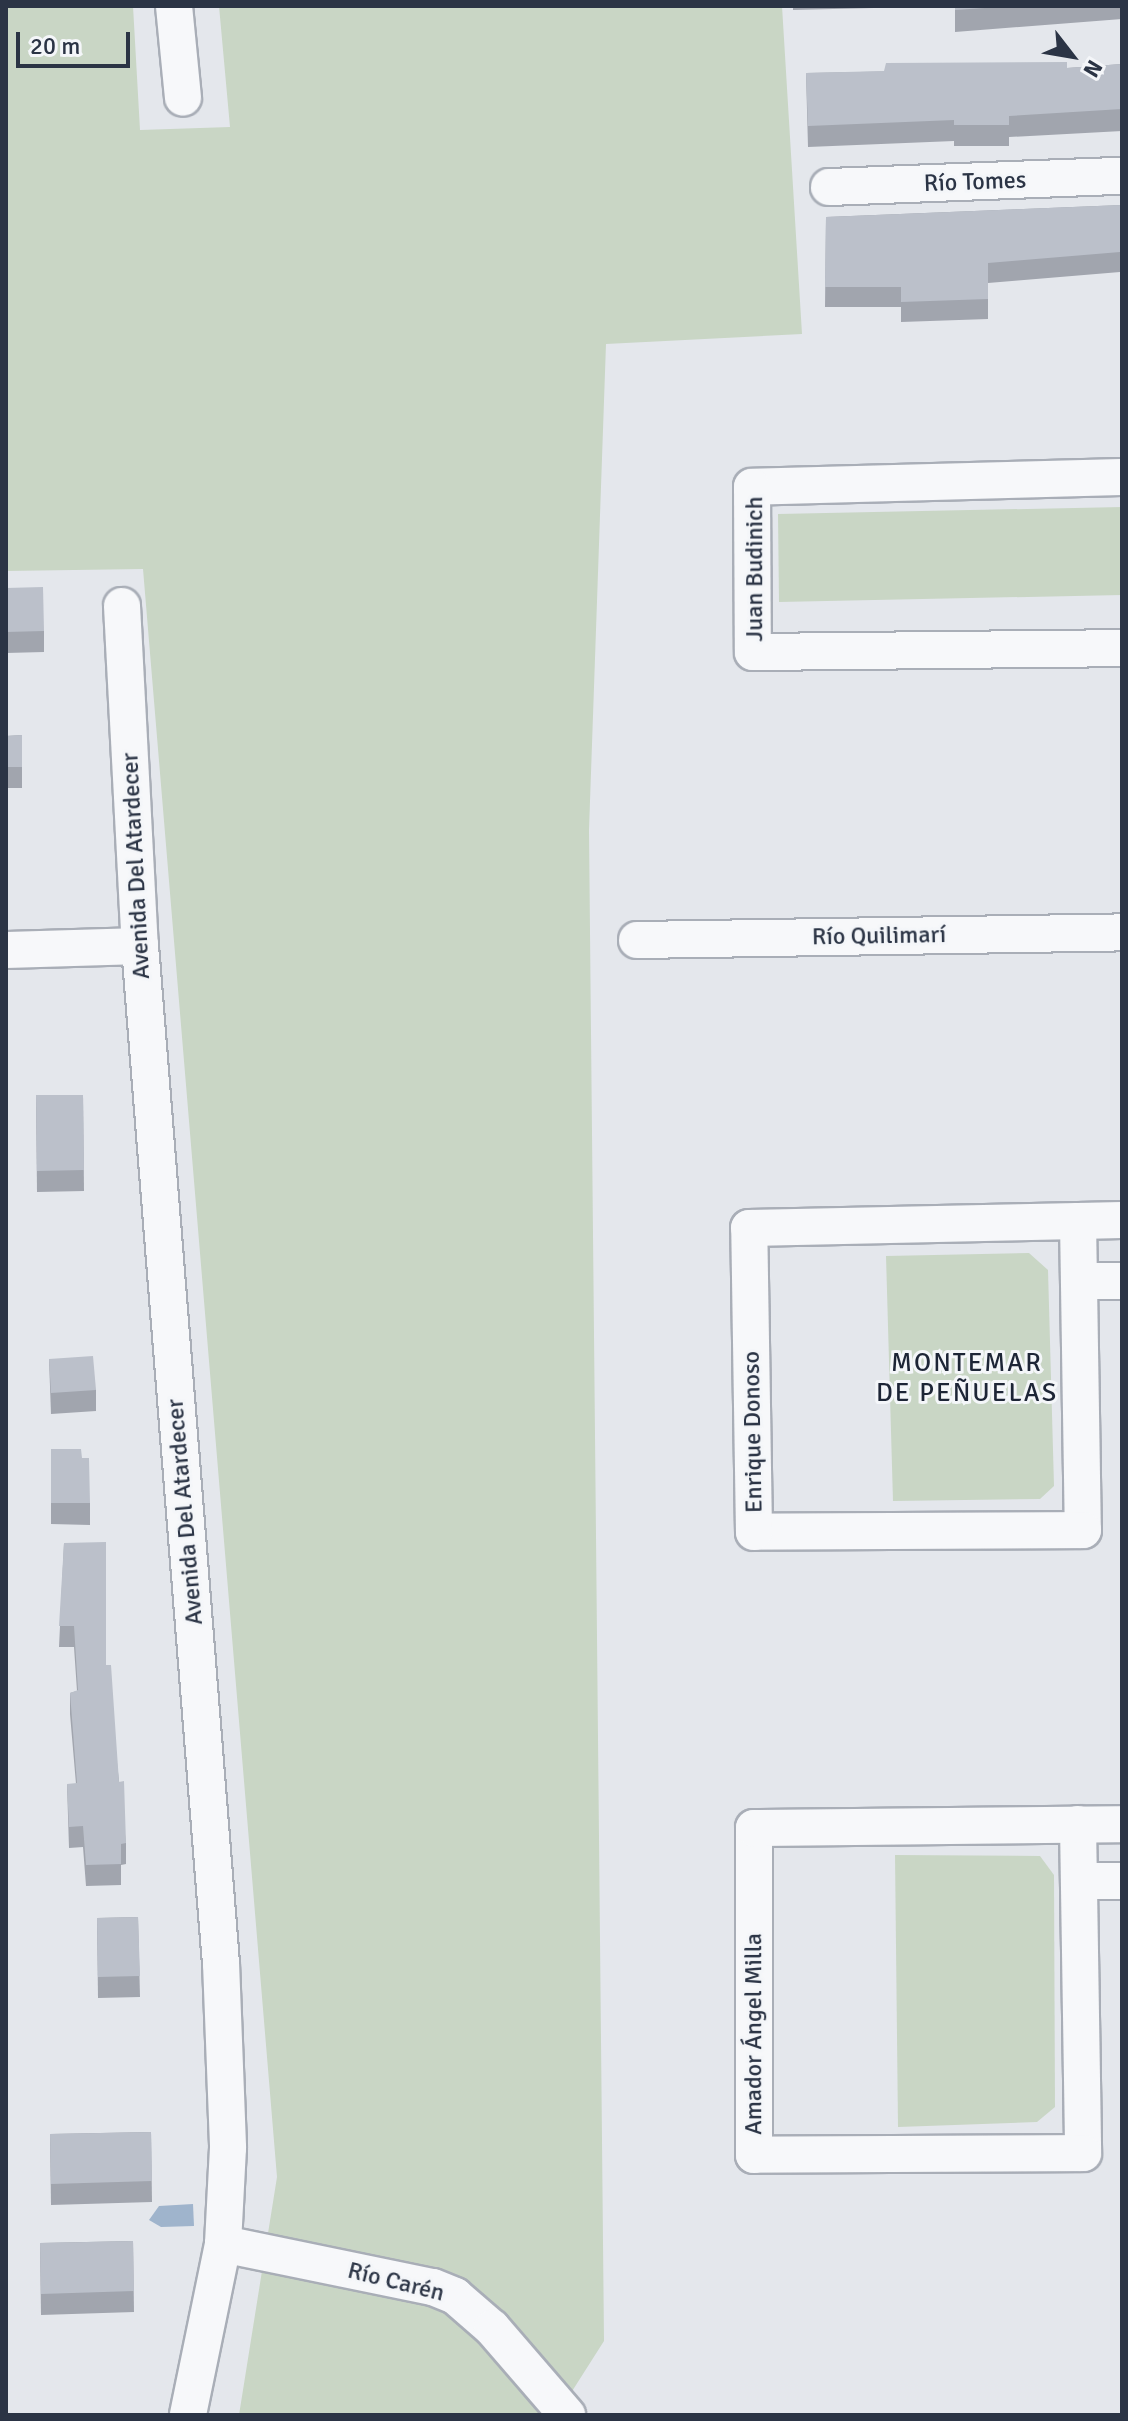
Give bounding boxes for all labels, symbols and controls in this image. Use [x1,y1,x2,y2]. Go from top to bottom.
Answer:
scale bar [20,16,134,66]
north arrow [1032,16,1112,96]
text: 20 m [30,31,80,61]
text: N [1077,55,1109,82]
street label: Río Tomes [923,166,1027,198]
street label: Juan Budinich [741,496,769,642]
street label: Avenida Del Atardecer [116,752,156,980]
street label: Río Quilimarí [812,920,946,952]
district label: MONTEMAR DE PEÑUELAS [876,1348,1058,1410]
street label: Enrique Donoso [737,1351,769,1513]
street label: Avenida Del Atardecer [161,1398,209,1626]
street label: Amador Ángel Milla [740,1933,768,2135]
street label: Río Carén [345,2256,447,2308]

